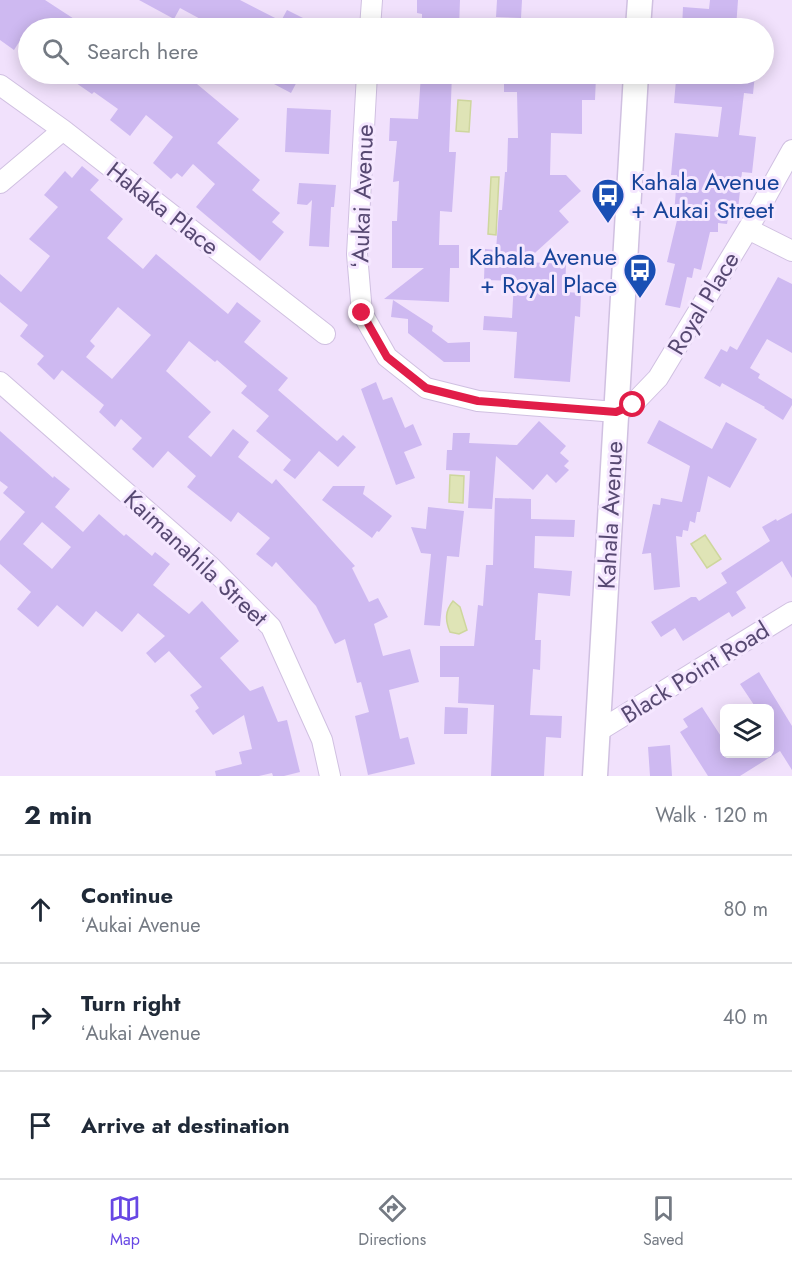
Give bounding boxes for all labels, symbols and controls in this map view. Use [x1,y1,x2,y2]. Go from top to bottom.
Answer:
search box [18,18,774,84]
icon: search [39,35,72,68]
text: Search here [87,35,198,67]
street label: ʻAukai Avenue [342,124,382,268]
street label: Hakaka Place [99,153,227,263]
place label: Kahala Avenue + Aukai Street [631,164,779,227]
bus stop icon: Kahala Avenue + Aukai Street [590,177,626,224]
place label: Kahala Avenue + Royal Place [469,239,617,302]
street label: Royal Place [658,245,748,361]
bus stop icon: Kahala Avenue + Royal Place [622,252,658,299]
route end [348,299,374,325]
route start [619,391,645,417]
street label: Kahala Avenue [589,440,631,590]
street label: Kaimanahila Street [116,482,276,634]
street label: Black Point Road [614,612,776,732]
map controls [720,704,774,758]
button: layers [720,704,774,758]
text: 2 min [24,796,92,834]
text: Walk · 120 m [655,801,768,830]
text: Continue [81,879,173,911]
icon: ahead [24,893,57,926]
text: 80 m [723,895,768,924]
text: ʻAukai Avenue [81,911,201,940]
text: Turn right [81,987,181,1019]
icon: right [24,1001,57,1034]
text: 40 m [723,1003,768,1032]
text: ʻAukai Avenue [81,1019,201,1048]
icon: arrive [24,1109,57,1142]
text: Arrive at destination [81,1109,290,1141]
tab: Map [108,1192,141,1251]
tab: Directions [358,1192,426,1251]
tab: Saved [643,1192,684,1251]

